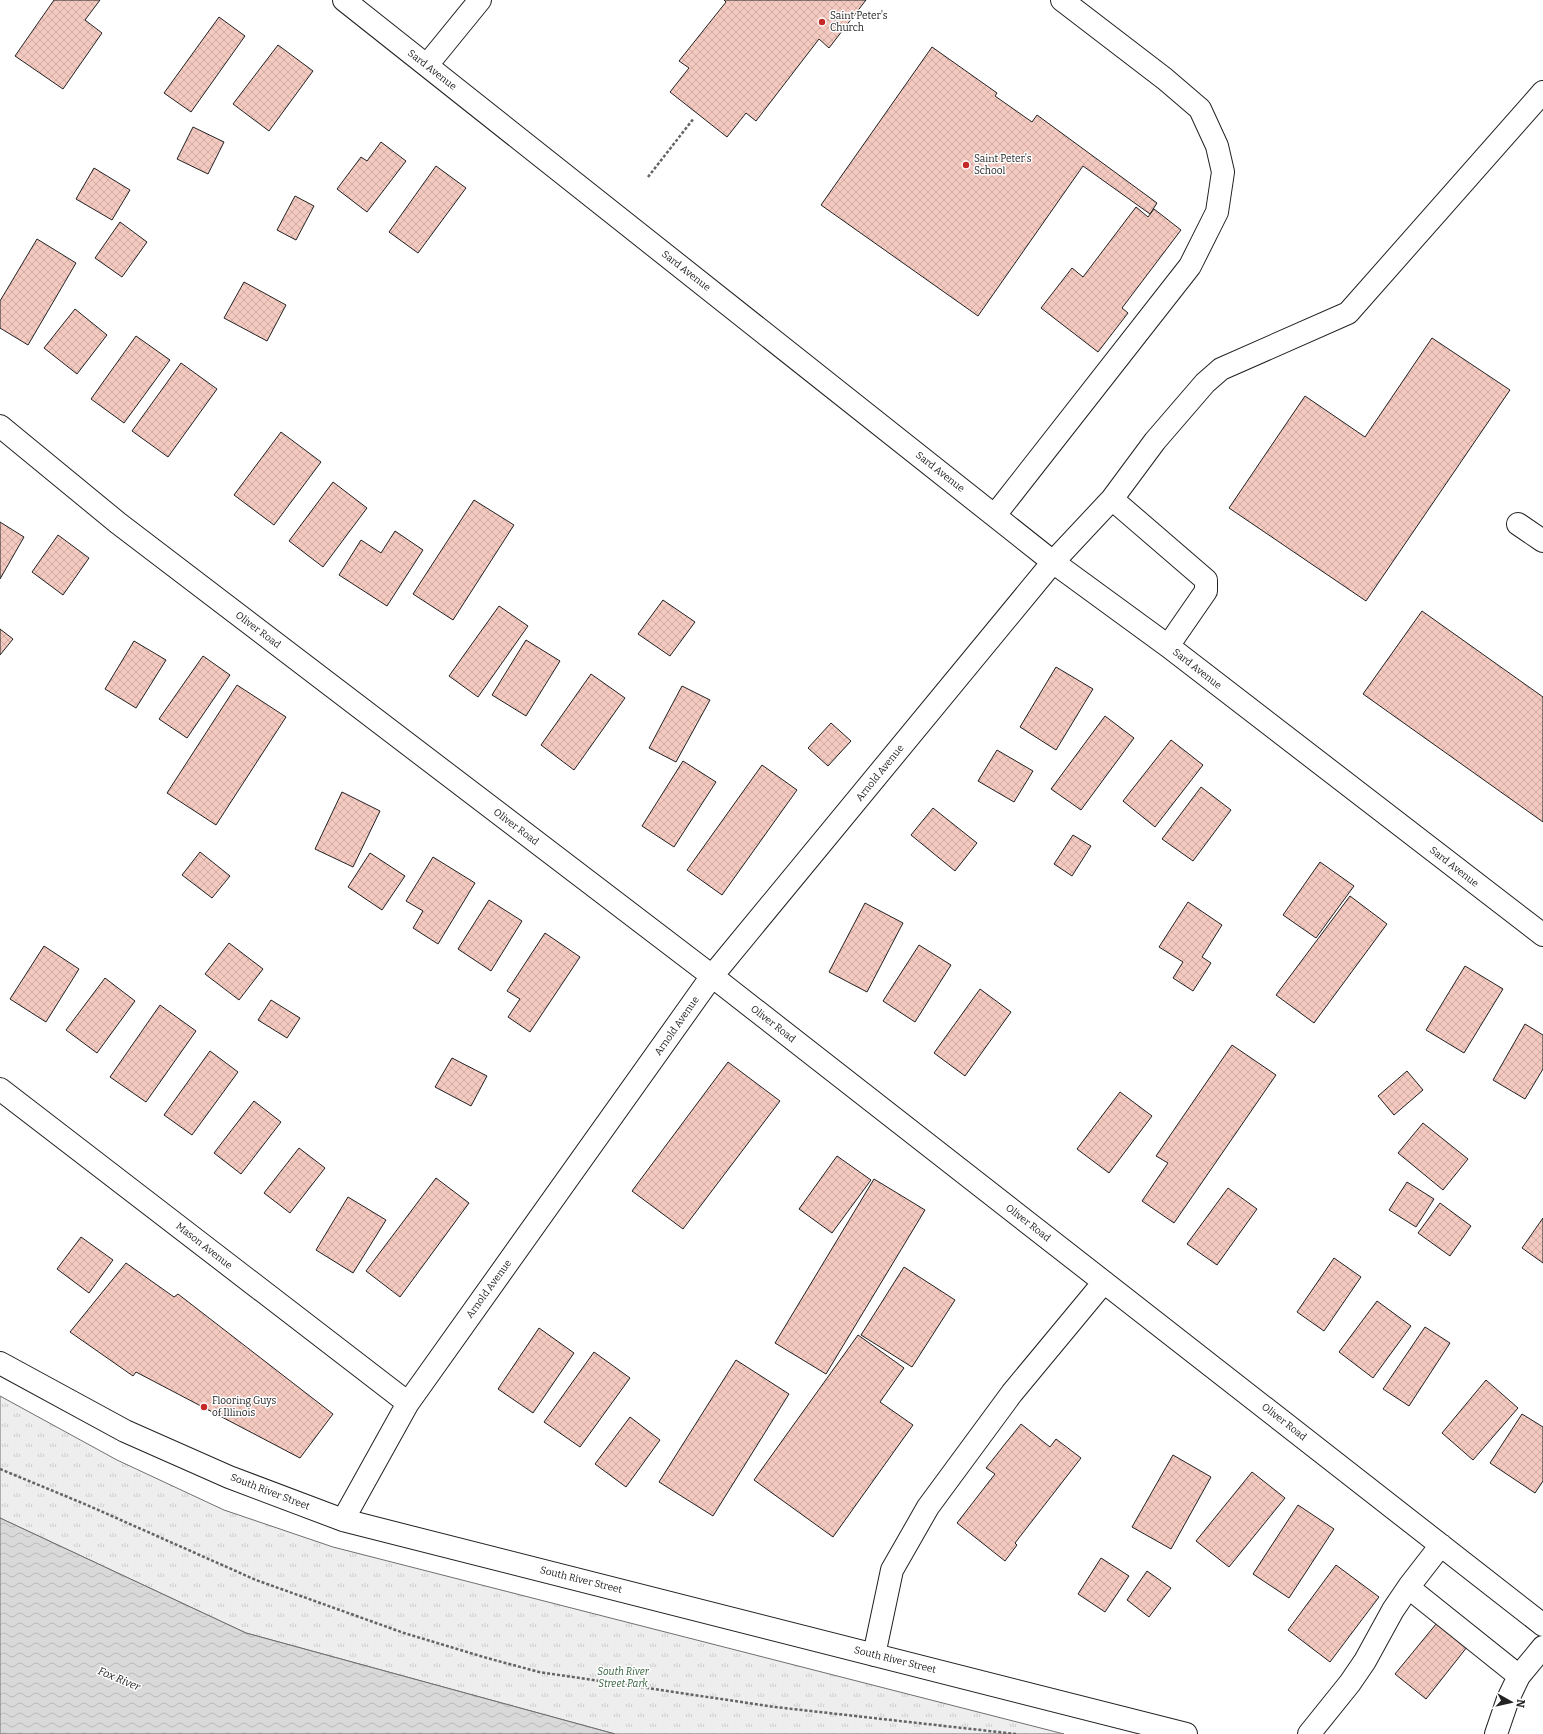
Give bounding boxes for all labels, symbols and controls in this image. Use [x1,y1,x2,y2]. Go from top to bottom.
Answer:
place label: Saint Peter's Church [830,10,888,34]
marker: Saint Peter's Church [817,17,827,27]
street label: Sard Avenue [405,47,459,93]
place label: Saint Peter's School [974,153,1032,177]
marker: Saint Peter's School [961,160,971,170]
street label: Sard Avenue [659,248,713,294]
street label: Sard Avenue [913,449,967,495]
street label: Oliver Road [233,609,283,651]
street label: Sard Avenue [1170,646,1224,692]
street label: Arnold Avenue [854,742,906,804]
street label: Oliver Road [491,806,541,848]
street label: Sard Avenue [1427,844,1481,890]
street label: Arnold Avenue [652,994,702,1058]
street label: Oliver Road [748,1003,798,1045]
street label: Oliver Road [1003,1202,1053,1244]
street label: Mason Avenue [173,1220,235,1272]
street label: Arnold Avenue [464,1257,514,1321]
place label: Flooring Guys of Illinois [212,1395,276,1419]
street label: Oliver Road [1259,1401,1309,1443]
marker: Flooring Guys of Illinois [199,1402,209,1412]
street label: South River Street [229,1471,312,1513]
street label: South River Street [539,1564,624,1596]
street label: South River Street [853,1644,938,1676]
water label: Fox River [96,1664,143,1694]
park label: South River Street Park [597,1666,650,1690]
north arrow [1491,1682,1531,1722]
text: N [1513,1698,1527,1709]

